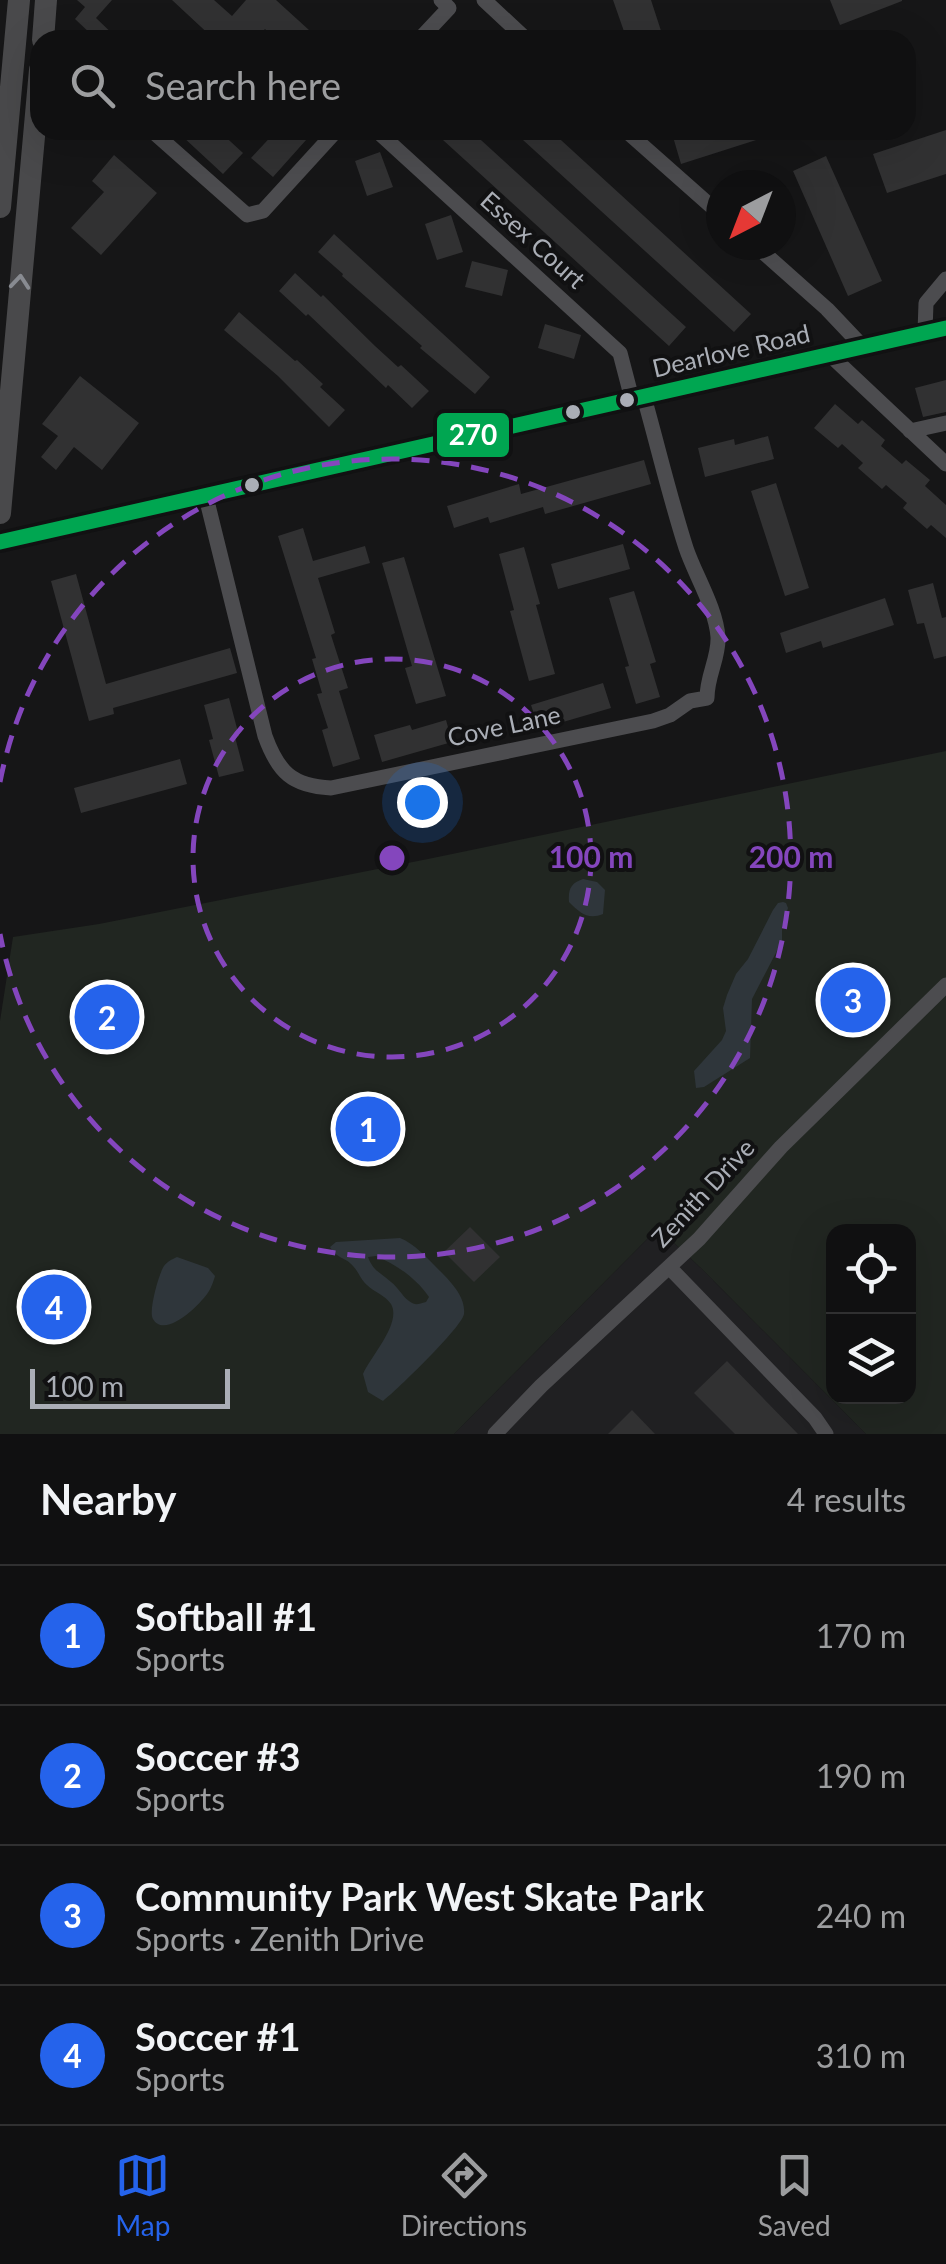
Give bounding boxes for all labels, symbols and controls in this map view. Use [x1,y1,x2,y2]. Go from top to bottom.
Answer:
search box [30,30,916,140]
icon: search [65,58,120,113]
text: Search here [145,62,341,108]
north arrow [706,170,796,260]
street label: Essex Court [475,184,592,294]
one-way arrow [9,274,31,290]
street label: Dearlove Road [649,317,813,383]
unlabelled marker [617,390,637,410]
unlabelled marker [563,402,583,422]
line badge: 270 [435,411,511,459]
text: 270 [449,417,497,451]
unlabelled marker [242,475,262,495]
street label: Cove Lane [445,698,563,752]
your location [397,777,448,828]
text: 100 m [549,838,633,874]
text: 200 m [749,838,833,874]
centre of rings [374,840,410,876]
pin: 3 [820,962,886,1038]
pin: 2 [74,980,140,1054]
pin: 1 [336,1092,400,1166]
street label: Zenith Drive [645,1132,760,1252]
map controls [826,1224,916,1404]
button: locate [826,1224,916,1314]
pin: 4 [22,1270,86,1344]
button: layers [826,1314,916,1404]
scale bar [30,1364,230,1408]
text: 100 m [45,1369,124,1403]
text: Nearby [40,1474,177,1524]
text: 4 results [787,1480,906,1519]
text: Softball #1 [135,1593,317,1639]
text: 1 [63,1616,82,1655]
text: 170 m [816,1616,906,1655]
text: Sports [135,1639,225,1678]
text: Soccer #3 [135,1733,301,1779]
text: 2 [63,1756,82,1795]
text: 190 m [816,1756,906,1795]
text: Sports [135,1779,225,1818]
text: Community Park West Skate Park [135,1873,704,1919]
text: 3 [63,1896,82,1935]
text: 240 m [816,1896,906,1935]
text: Sports · Zenith Drive [135,1919,425,1958]
text: Soccer #1 [135,2013,301,2059]
text: 4 [63,2036,82,2075]
text: 310 m [816,2036,906,2075]
text: Sports [135,2059,225,2098]
tab: Map [115,2148,170,2242]
tab: Directions [401,2148,527,2242]
tab: Saved [758,2148,831,2242]

